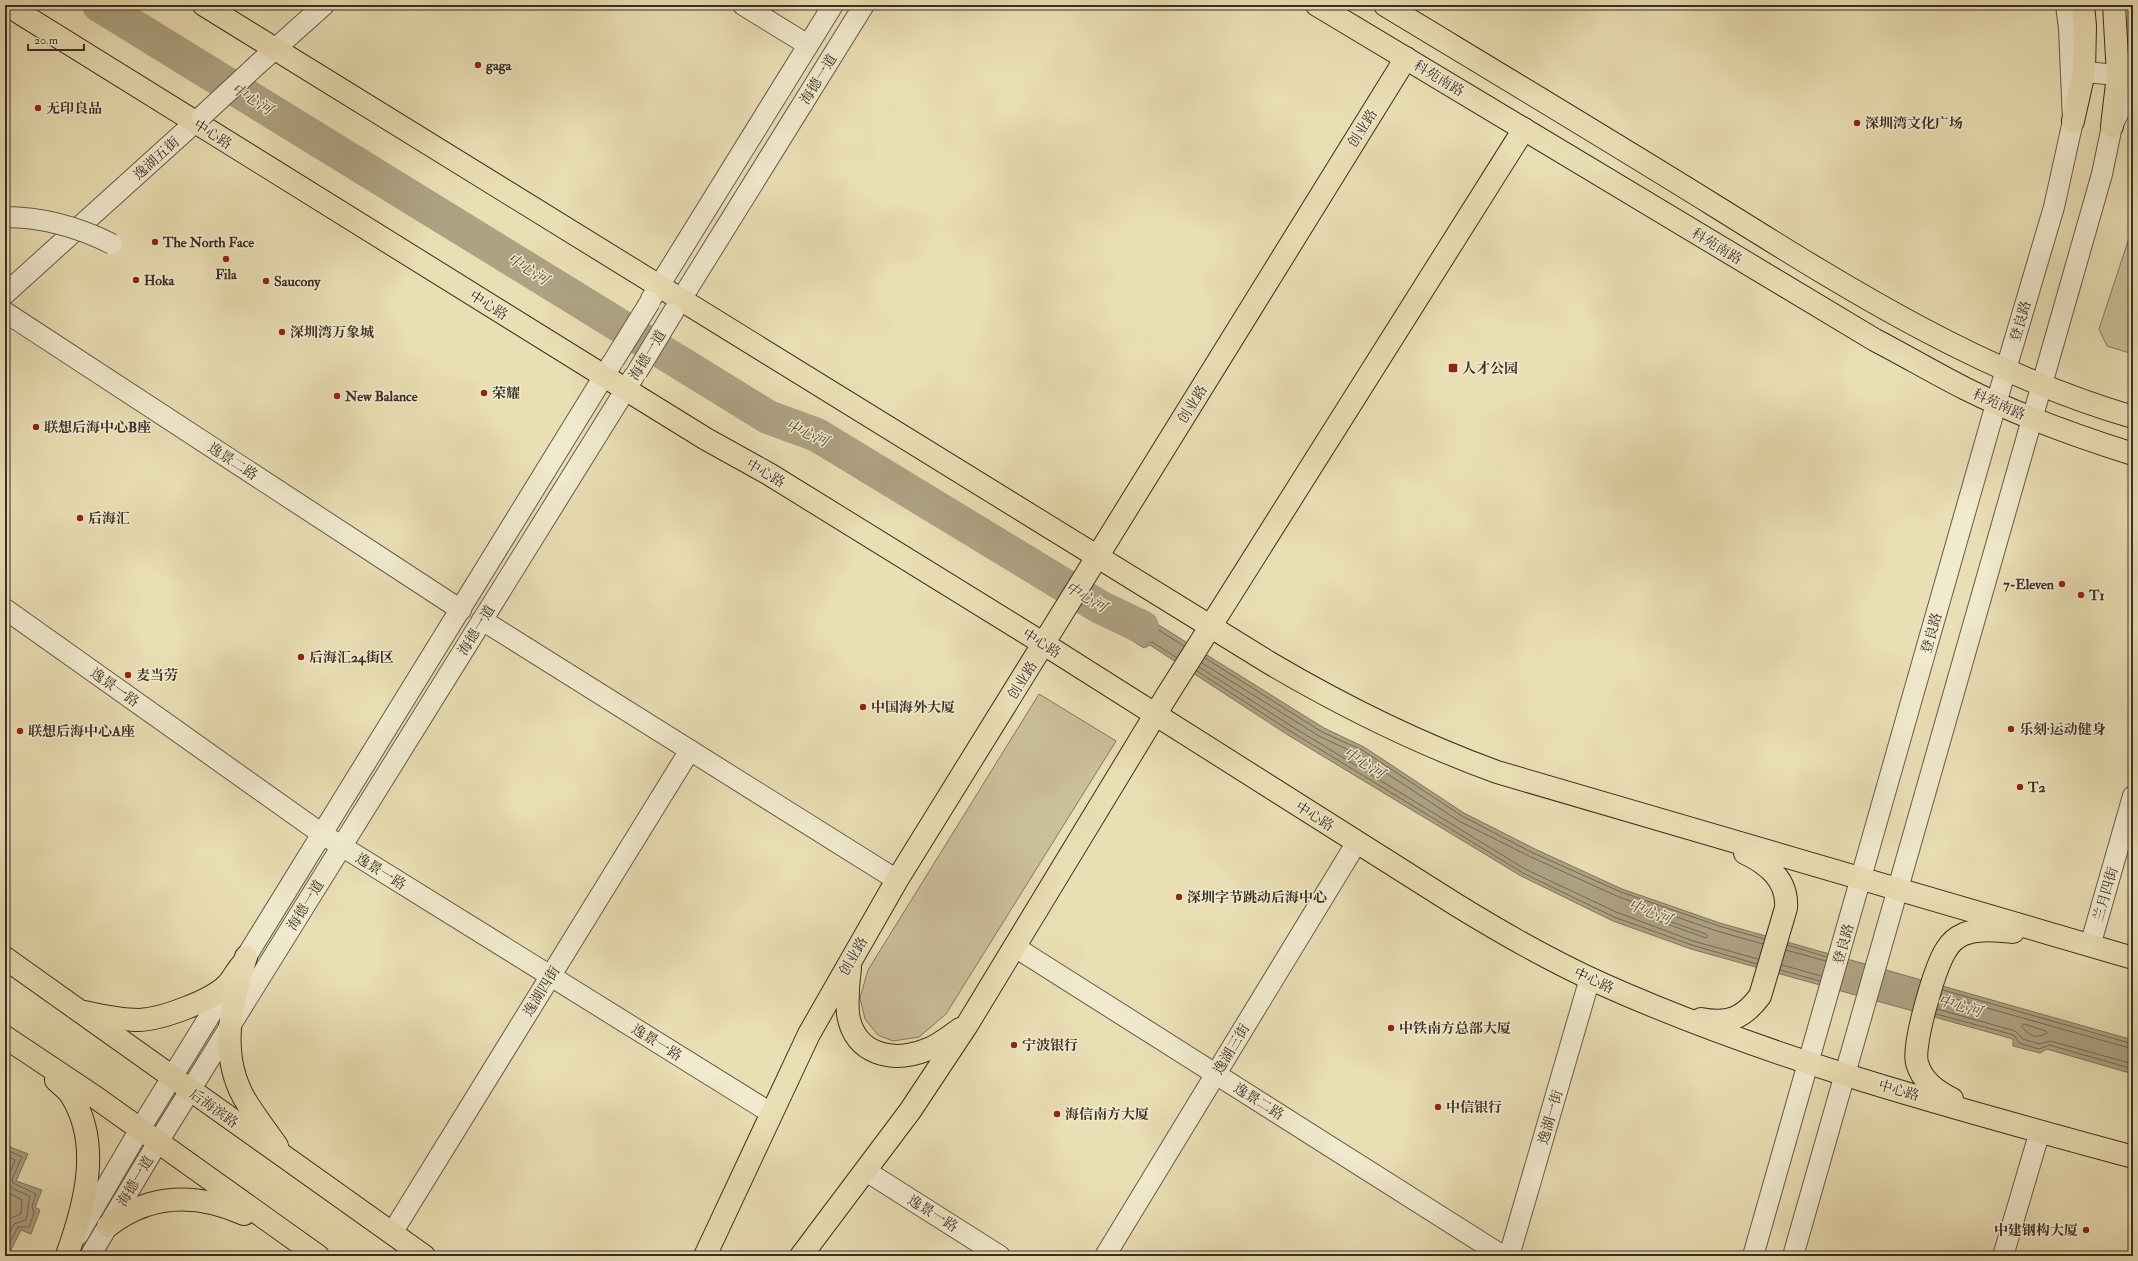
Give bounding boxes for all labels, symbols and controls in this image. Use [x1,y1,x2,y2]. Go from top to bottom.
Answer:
scale bar [28,26,84,52]
text: 20 m [34,33,59,48]
street label: 海德一道 [796,51,840,108]
place label: gaga [485,57,513,75]
street label: 科苑南路 [1410,57,1467,100]
marker: gaga [473,60,483,70]
water label: 中心河 [228,79,278,121]
place label: 无印良品 [46,100,102,117]
marker: 无印良品 [33,103,43,113]
street label: 创业路 [1344,106,1381,151]
place label: 深圳湾文化广场 [1865,115,1963,132]
street label: 中心路 [190,116,235,153]
marker: 深圳湾文化广场 [1852,118,1862,128]
street label: 逸湖五街 [130,133,183,183]
street label: 科苑南路 [1688,225,1745,268]
place label: The North Face [162,234,254,251]
marker: The North Face [150,237,160,247]
water label: 中心河 [504,249,554,291]
marker: Fila [221,254,231,264]
place label: Fila [215,266,238,283]
place label: Hoka [144,272,176,289]
place label: Saucony [274,273,321,291]
marker: Hoka [131,275,141,285]
marker: Saucony [261,276,271,286]
street label: 中心路 [466,287,511,324]
street label: 登良路 [2007,299,2034,344]
place label: 深圳湾万象城 [290,324,374,341]
marker: 深圳湾万象城 [277,327,287,337]
street label: 海德一道 [625,327,669,384]
place label: 人才公园 [1462,360,1518,377]
marker: 人才公园 [1447,362,1459,374]
street label: 创业路 [1174,382,1211,427]
place label: 荣耀 [492,385,520,402]
street label: 科苑南路 [1970,385,2028,424]
place label: New Balance [344,388,418,405]
marker: 荣耀 [479,388,489,398]
marker: New Balance [332,391,342,401]
water label: 中心河 [782,416,834,453]
place label: 联想后海中心B座 [44,419,151,436]
marker: 联想后海中心B座 [31,422,41,432]
street label: 逸景二路 [205,439,261,484]
street label: 中心路 [743,456,788,491]
place label: 后海汇 [88,510,130,527]
marker: 后海汇 [75,513,85,523]
place label: 7-Eleven [2003,576,2055,593]
water label: 中心河 [1062,578,1113,618]
marker: 7-Eleven [2057,579,2067,589]
place label: T1 [2088,587,2104,604]
marker: T1 [2076,590,2086,600]
street label: 海德一道 [454,602,498,659]
street label: 登良路 [1918,611,1945,656]
street label: 中心路 [1019,625,1064,662]
place label: 后海汇24街区 [309,649,394,666]
marker: 后海汇24街区 [296,652,306,662]
street label: 创业路 [1004,658,1041,703]
street label: 逸景一路 [87,664,143,710]
place label: 麦当劳 [136,667,178,684]
marker: 麦当劳 [123,670,133,680]
place label: 中国海外大厦 [871,699,955,716]
marker: 中国海外大厦 [858,702,868,712]
place label: 乐刻·运动健身 [2019,721,2106,738]
place label: 联想后海中心A座 [28,723,135,740]
marker: 乐刻·运动健身 [2006,724,2016,734]
marker: 联想后海中心A座 [15,726,25,736]
water label: 中心河 [1340,743,1390,785]
place label: T2 [2027,779,2046,796]
marker: T2 [2015,782,2025,792]
street label: 中心路 [1292,798,1337,835]
street label: 逸景一路 [352,849,409,893]
street label: 兰月四街 [2090,865,2121,923]
street label: 海德一道 [283,877,327,934]
place label: 深圳字节跳动后海中心 [1187,889,1327,906]
marker: 深圳字节跳动后海中心 [1174,892,1184,902]
water label: 中心河 [1625,896,1677,930]
street label: 登良路 [1830,922,1857,967]
street label: 创业路 [836,934,871,979]
street label: 逸湖四街 [519,963,563,1020]
street label: 中心路 [1571,964,1616,997]
water label: 中心河 [1936,991,1987,1023]
street label: 逸景一路 [628,1020,685,1064]
place label: 中铁南方总部大厦 [1399,1020,1511,1037]
street label: 逸湖三街 [1210,1021,1253,1078]
marker: 中铁南方总部大厦 [1386,1023,1396,1033]
place label: 宁波银行 [1022,1037,1078,1054]
marker: 宁波银行 [1009,1040,1019,1050]
street label: 中心路 [1876,1077,1921,1104]
street label: 逸景二路 [1230,1079,1287,1123]
street label: 后海滨路 [186,1085,242,1131]
street label: 逸湖一街 [1535,1088,1566,1146]
place label: 中信银行 [1446,1099,1502,1116]
marker: 中信银行 [1433,1102,1443,1112]
place label: 海信南方大厦 [1065,1106,1149,1123]
marker: 海信南方大厦 [1052,1109,1062,1119]
street label: 海德一道 [114,1153,157,1210]
street label: 逸景一路 [904,1191,961,1235]
place label: 中建钢构大厦 [1994,1222,2078,1239]
marker: 中建钢构大厦 [2081,1225,2091,1235]

